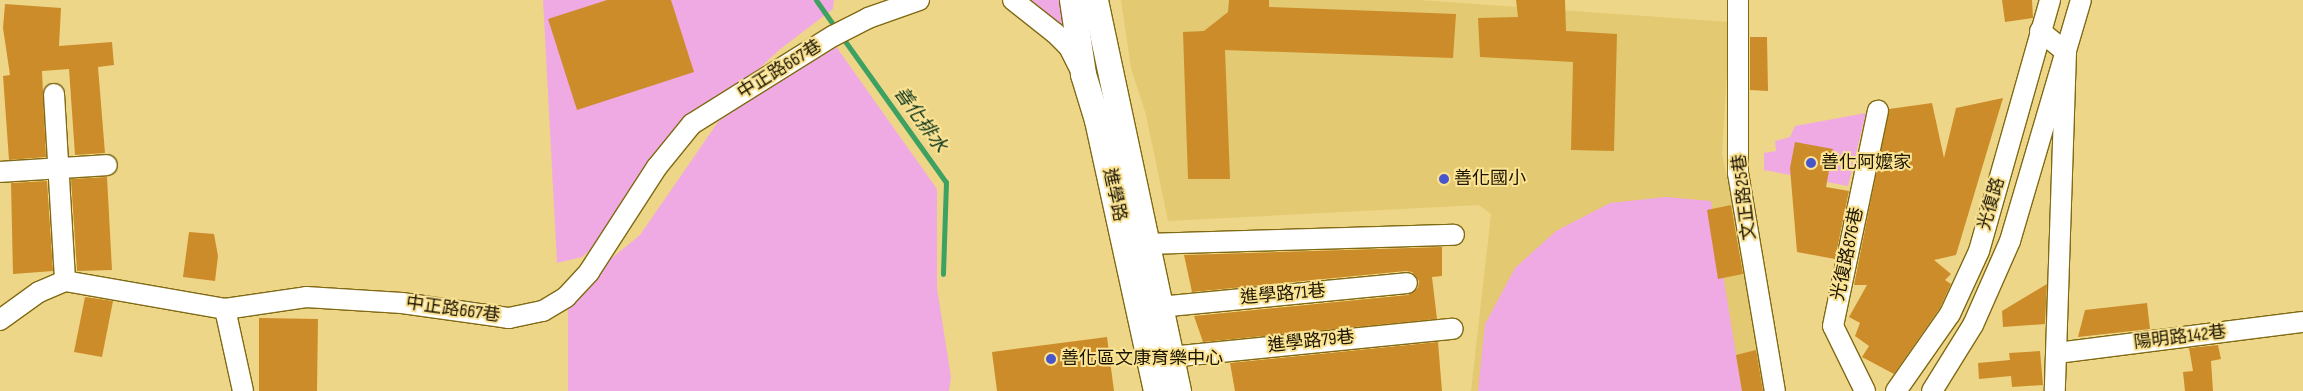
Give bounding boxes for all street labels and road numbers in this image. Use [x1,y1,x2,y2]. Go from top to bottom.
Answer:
street label: 中正路667巷 [734,36,826,104]
street label: 文正路25巷 [1729,153,1761,241]
street label: 進學路 [1098,166,1130,224]
street label: 光復路 [1974,175,2010,233]
street label: 光復路876巷 [1828,205,1868,303]
street label: 進學路71巷 [1239,281,1327,309]
street label: 中正路667巷 [404,293,502,327]
street label: 陽明路142巷 [2132,322,2228,354]
street label: 進學路79巷 [1267,327,1355,357]

